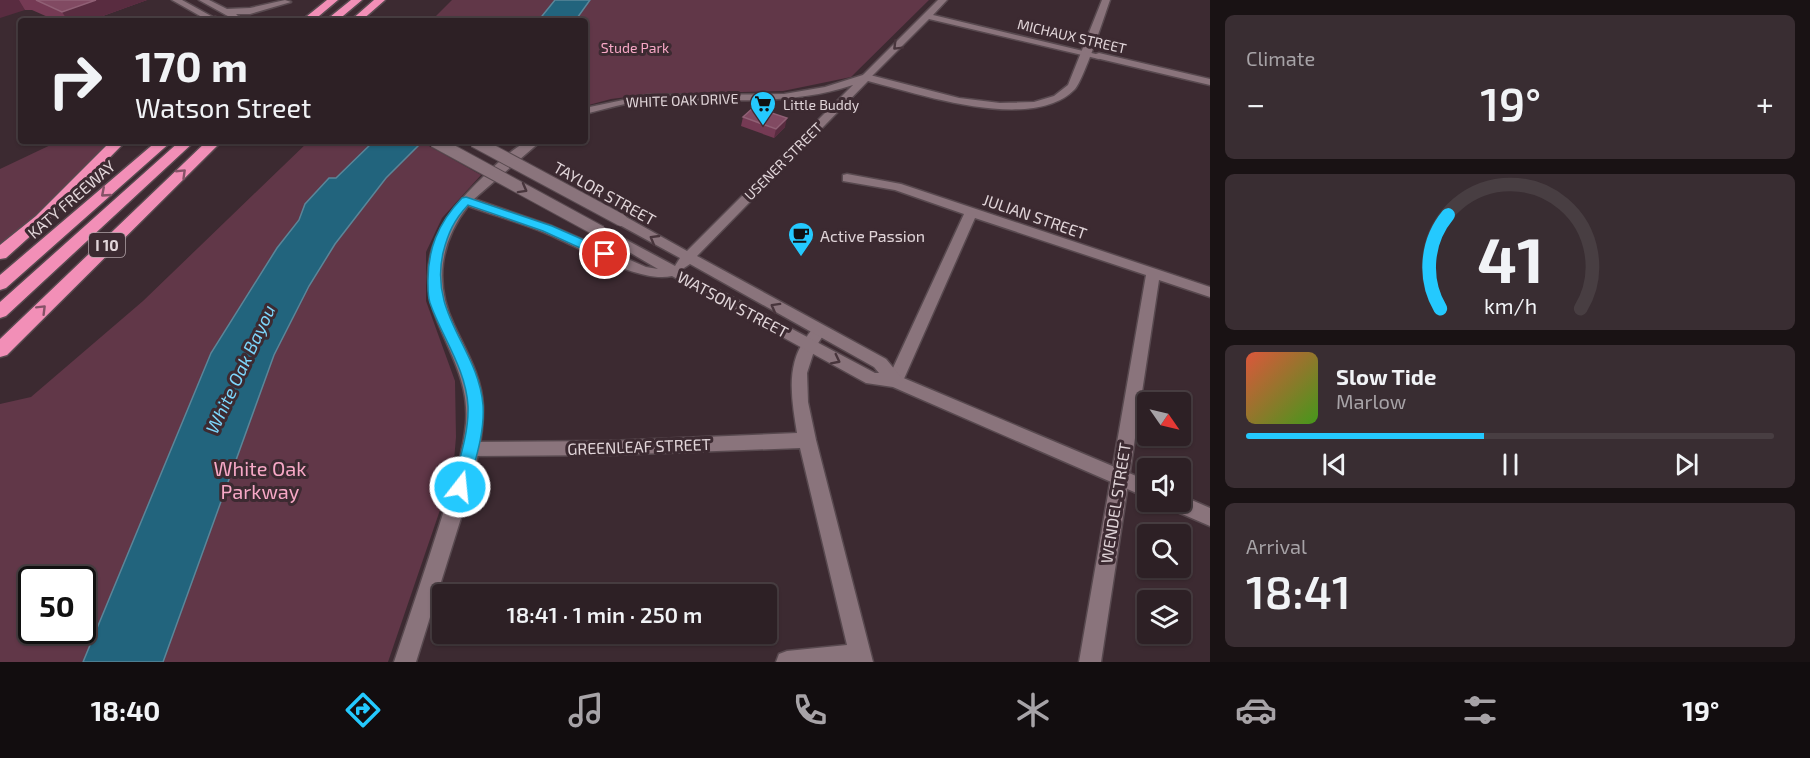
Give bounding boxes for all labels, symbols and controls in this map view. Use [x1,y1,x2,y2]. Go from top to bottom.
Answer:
street label: MICHAUX STREET [1016,15,1128,57]
park label: Stude Park [601,39,669,56]
one-way arrow [893,39,904,50]
text: 170 m [135,40,248,90]
icon: right [36,42,114,120]
text: Climate [1246,46,1315,70]
text: 19° [1480,76,1541,130]
text: − [1246,83,1265,123]
text: + [1756,83,1774,123]
supermarket icon: Little Buddy [748,89,778,127]
street label: WHITE OAK DRIVE [625,90,739,110]
text: Watson Street [135,91,311,123]
place label: Little Buddy [783,96,860,113]
street label: USENER STREET [741,119,825,203]
street label: KATY FREEWAY [23,156,119,242]
street label: TAYLOR STREET [551,157,659,229]
one-way arrow [175,169,185,180]
one-way arrow [516,182,527,193]
one-way arrow [101,186,112,197]
street label: JULIAN STREET [981,189,1089,243]
cafe icon: Active Passion [786,220,816,258]
text: 41 [1477,221,1543,296]
place label: Active Passion [820,226,925,245]
pin [579,228,630,279]
road number: I 10 [89,233,125,257]
one-way arrow [650,235,660,246]
icon: arrive [588,237,621,270]
street label: WATSON STREET [674,267,792,341]
text: km/h [1483,293,1537,318]
water label: White Oak Bayou [201,301,279,437]
one-way arrow [771,302,781,314]
one-way arrow [35,306,46,317]
one-way arrow [829,353,840,364]
text: Slow Tide [1336,363,1436,389]
text: Marlow [1336,389,1406,413]
north arrow [1137,392,1191,446]
map controls [1137,392,1191,644]
street label: GREENLEAF STREET [567,434,711,458]
street label: WENDEL STREET [1096,441,1134,565]
icon: previous [1318,448,1351,481]
icon: pause [1494,448,1527,481]
icon: next [1670,448,1703,481]
position arrow [428,455,492,519]
park label: White Oak Parkway [214,456,306,503]
button: sound [1137,458,1191,512]
button: search [1137,524,1191,578]
text: Arrival [1246,534,1307,558]
text: 18:41 [1246,564,1351,618]
speed limit sign: 50 [18,566,96,644]
button: layers [1137,590,1191,644]
text: 18:41 · 1 min · 250 m [507,601,702,627]
icon: directions [342,689,384,731]
icon: music [565,689,607,731]
icon: phone [789,689,831,731]
icon: climate [1012,689,1054,731]
icon: car [1235,689,1277,731]
icon: filters [1459,689,1501,731]
text: 18:40 [91,694,160,726]
text: 19° [1682,694,1719,726]

